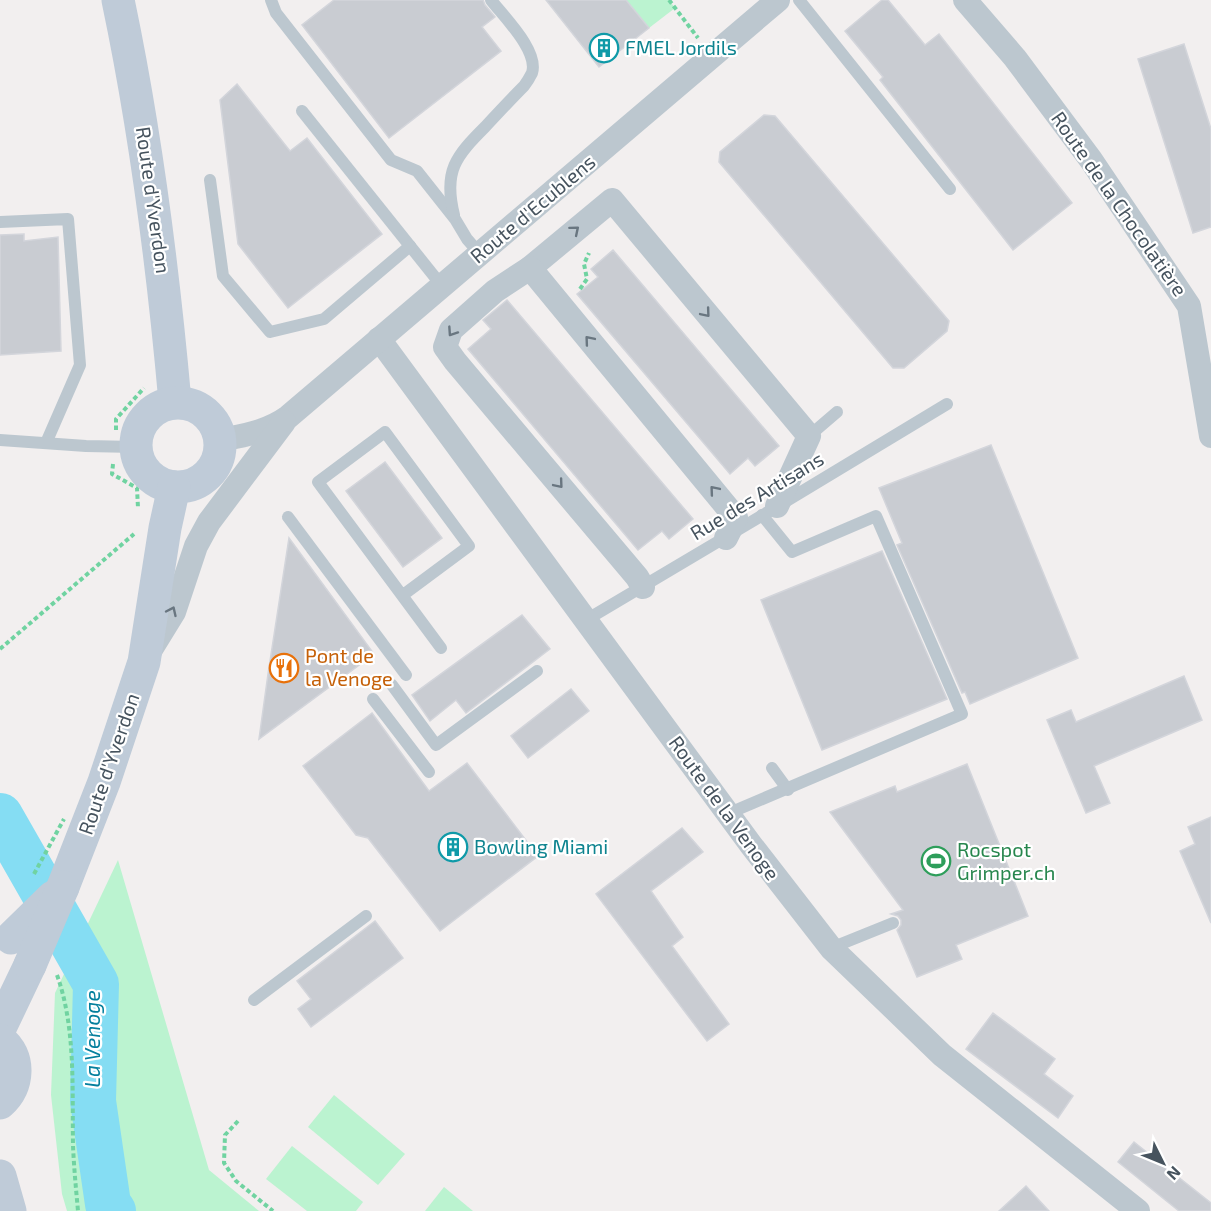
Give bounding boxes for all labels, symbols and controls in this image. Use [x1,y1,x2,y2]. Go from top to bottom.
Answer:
building icon: FMEL Jordils [588,32,620,64]
place label: FMEL Jordils [625,35,737,59]
street label: Route de la Chocolatière [1047,106,1193,300]
street label: Route d'Yverdon [132,125,176,275]
street label: Route d'Ecublens [465,149,600,267]
one-way arrow [568,227,579,238]
one-way arrow [699,306,710,317]
one-way arrow [449,326,460,337]
one-way arrow [586,336,597,347]
street label: Rue des Artisans [685,446,827,544]
one-way arrow [551,477,562,488]
one-way arrow [710,486,721,497]
one-way arrow [165,607,177,618]
place label: Pont de la Venoge [305,643,393,690]
restaurant icon: Pont de la Venoge [268,652,300,684]
street label: Route d'Yverdon [73,690,143,838]
street label: Route de la Venoge [664,731,785,884]
building icon: Bowling Miami [437,831,469,863]
place label: Bowling Miami [474,834,608,858]
place label: Rocspot Grimper.ch [957,837,1055,884]
sports icon: Rocspot Grimper.ch [920,845,952,877]
water label: La Venoge [79,990,104,1088]
north arrow [1133,1133,1193,1193]
text: N [1163,1163,1185,1184]

